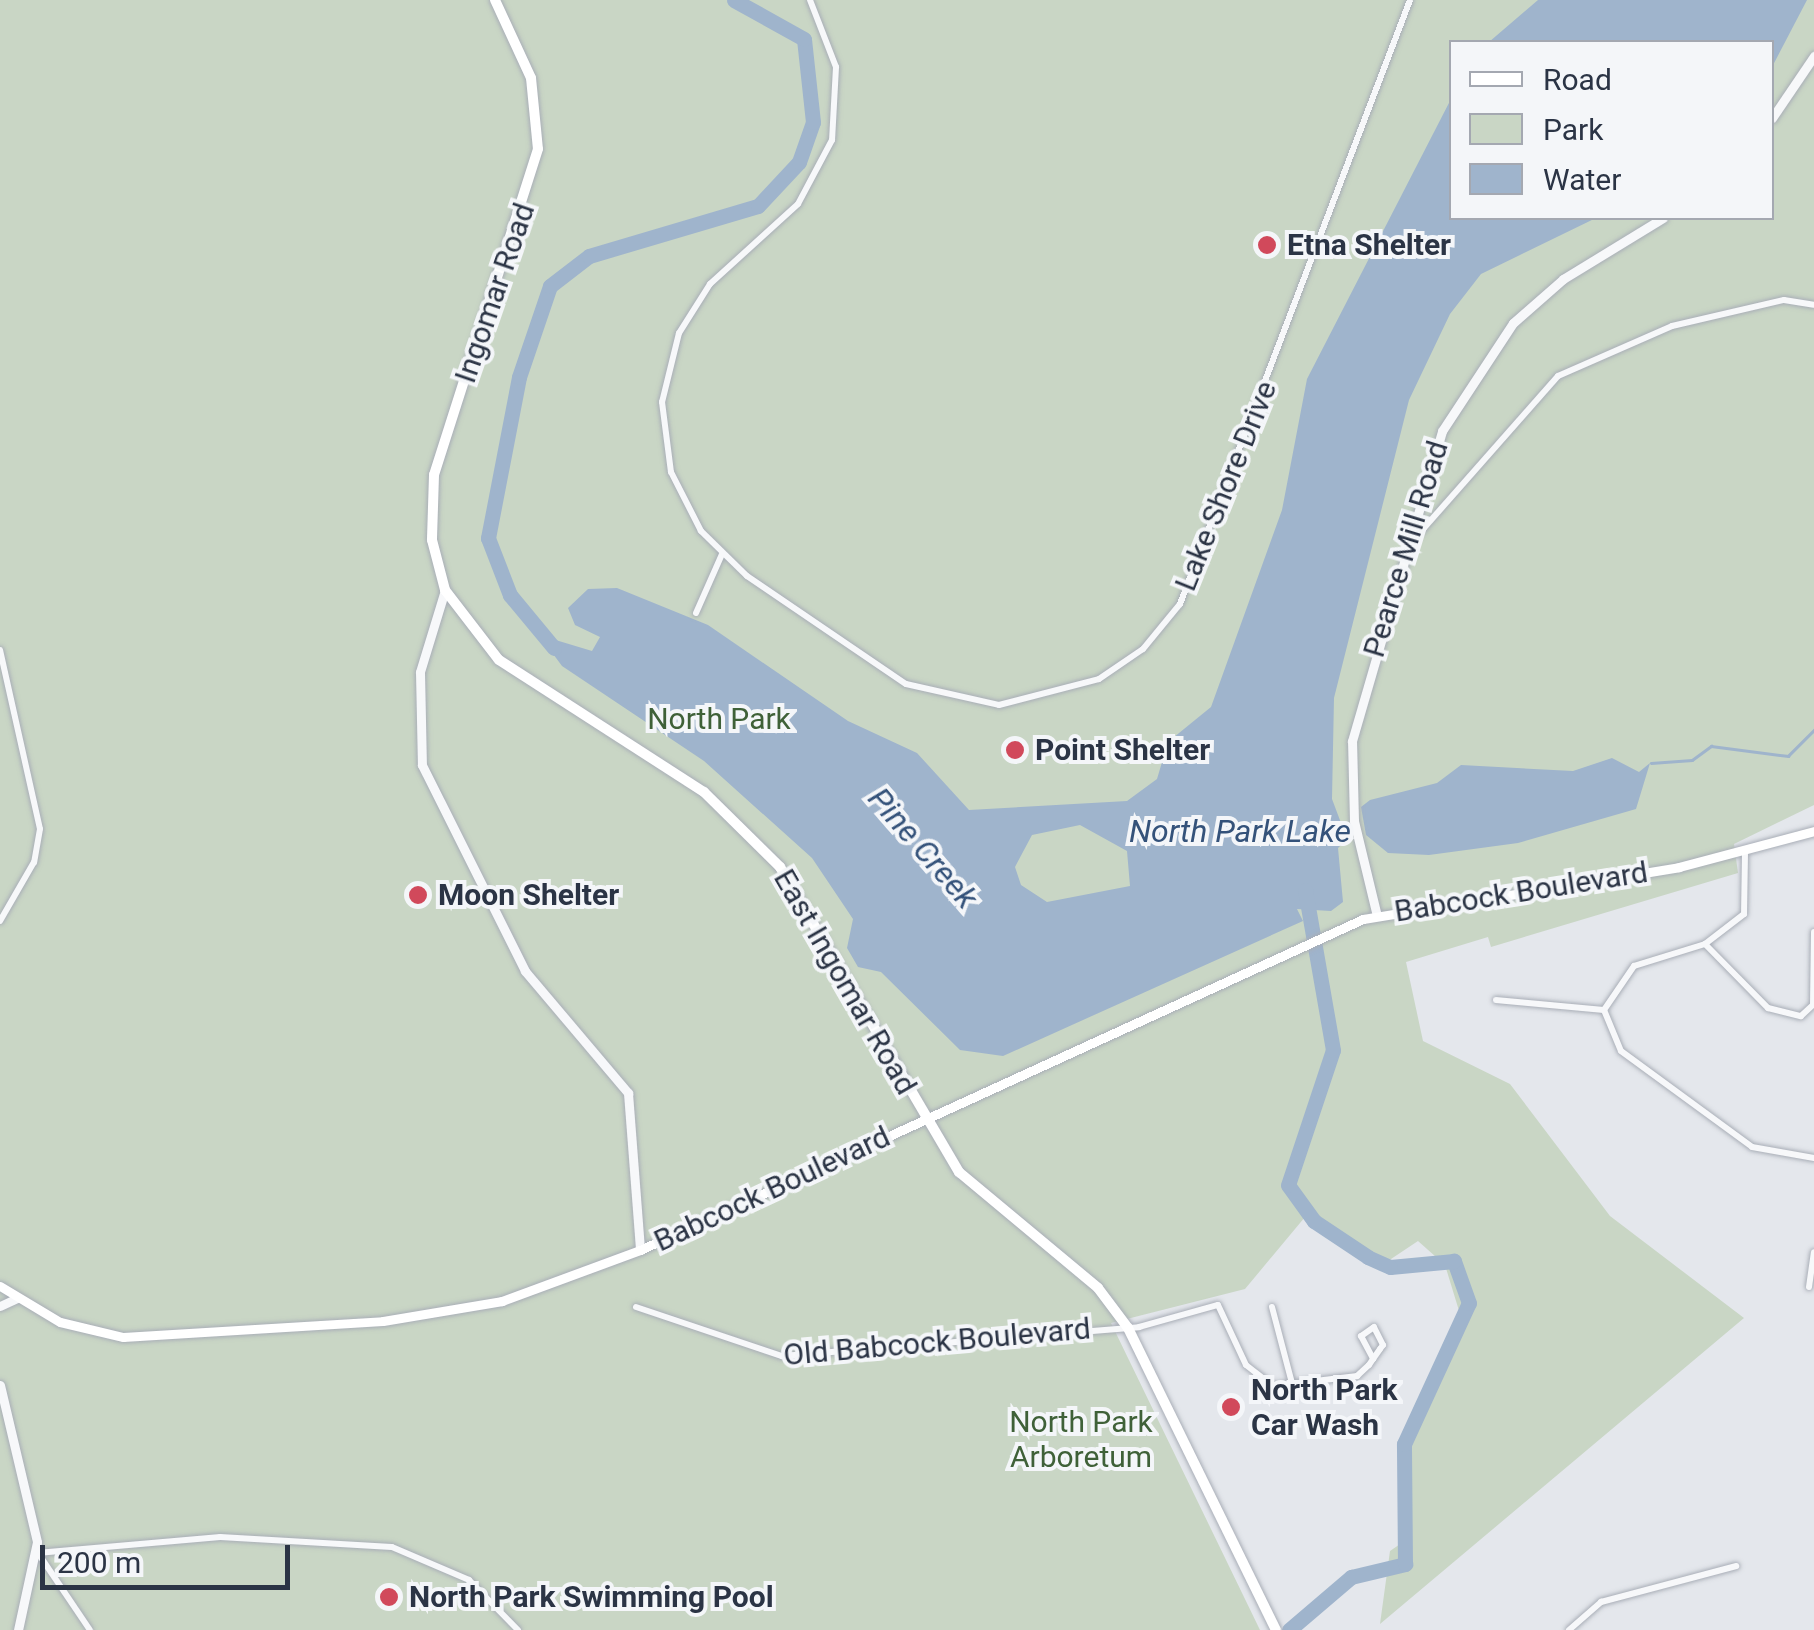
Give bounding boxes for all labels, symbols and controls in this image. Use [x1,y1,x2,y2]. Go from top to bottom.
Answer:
legend [1449,40,1774,220]
text: Road [1543,62,1612,97]
text: Park [1543,112,1603,147]
text: Water [1543,162,1621,197]
street label: Ingomar Road [447,198,543,388]
place label: Etna Shelter [1287,227,1451,263]
marker: Etna Shelter [1256,234,1278,256]
street label: Lake Shore Drive [1168,376,1284,596]
street label: Pearce Mill Road [1356,437,1456,661]
park label: North Park [647,701,791,737]
place label: Point Shelter [1035,732,1210,768]
marker: Point Shelter [1004,739,1026,761]
water label: Pine Creek [860,780,986,916]
water label: North Park Lake [1129,812,1351,850]
street label: Babcock Boulevard [1392,854,1650,930]
street label: East Ingomar Road [766,863,924,1101]
place label: Moon Shelter [438,877,619,913]
marker: Moon Shelter [407,884,429,906]
street label: Babcock Boulevard [648,1119,896,1259]
street label: Old Babcock Boulevard [782,1311,1092,1373]
place label: North Park Car Wash [1251,1372,1397,1442]
marker: North Park Car Wash [1220,1396,1242,1418]
park label: North Park Arboretum [1009,1404,1153,1474]
scale bar [45,1525,295,1587]
text: 200 m [57,1545,141,1580]
place label: North Park Swimming Pool [409,1579,774,1615]
marker: North Park Swimming Pool [378,1586,400,1608]

